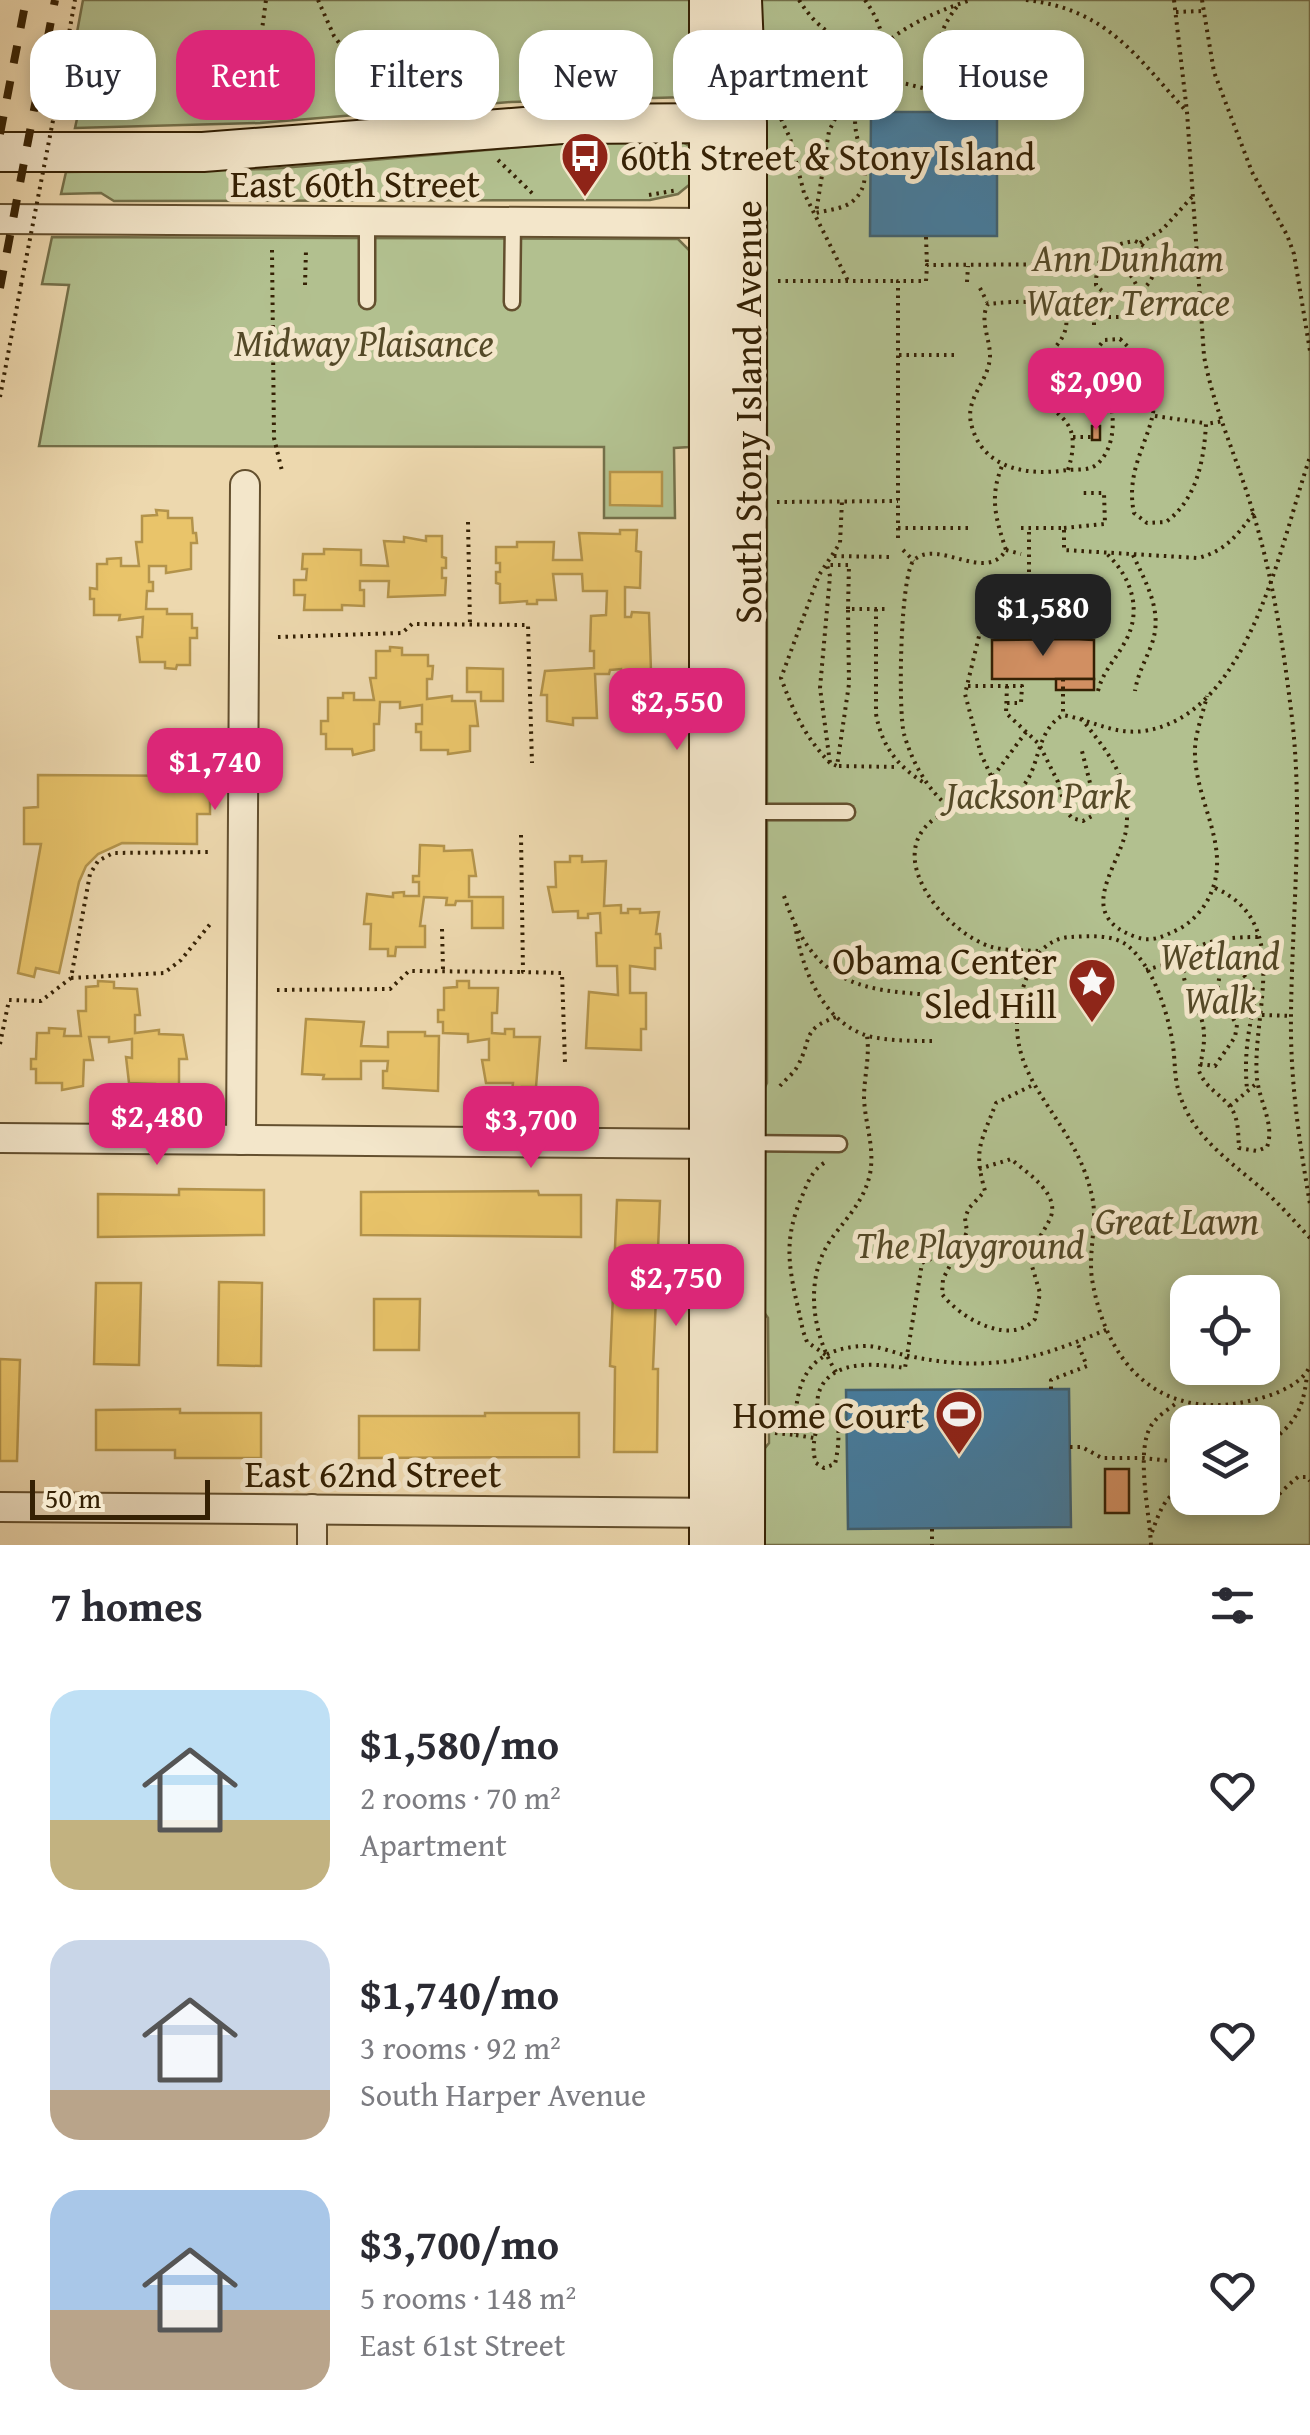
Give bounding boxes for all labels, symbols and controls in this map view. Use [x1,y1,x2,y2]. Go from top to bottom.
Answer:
chip: Buy [30,30,156,120]
chip: Rent [176,30,315,120]
chip: Filters [335,30,499,120]
chip: New [519,30,653,120]
chip: Apartment [673,30,903,120]
chip: House [923,30,1084,120]
place label: 60th Street & Stony Island [620,128,1036,184]
bus stop icon: 60th Street & Stony Island [559,130,611,198]
street label: East 60th Street [230,155,480,211]
street label: South Stony Island Avenue [719,200,775,624]
park label: Ann Dunham Water Terrace [1026,229,1230,329]
park label: Midway Plaisance [234,314,494,370]
pin: $2,090 [1015,348,1177,433]
text: $2,090 [1050,357,1142,404]
pin: $1,580 [962,574,1124,659]
text: $1,580 [997,583,1089,630]
pin: $2,550 [596,668,758,753]
text: $2,550 [631,677,723,724]
pin: $1,740 [134,728,296,813]
text: $1,740 [169,737,261,784]
park label: Jackson Park [940,766,1131,822]
park label: Wetland Walk [1160,927,1280,1027]
place label: Obama Center Sled Hill [832,932,1057,1032]
place icon: Obama Center Sled Hill [1066,956,1118,1024]
pin: $2,480 [76,1083,238,1168]
pin: $3,700 [450,1086,612,1171]
text: $2,480 [111,1092,203,1139]
text: $3,700 [485,1095,577,1142]
park label: Great Lawn [1095,1192,1259,1248]
park label: The Playground [855,1216,1085,1272]
pin: $2,750 [595,1244,757,1329]
text: $2,750 [630,1253,722,1300]
map controls [1170,1275,1280,1515]
button: locate [1170,1275,1280,1385]
place label: Home Court [732,1386,924,1442]
sports icon: Home Court [933,1388,985,1456]
button: layers [1170,1405,1280,1515]
street label: East 62nd Street [245,1445,501,1501]
scale bar [30,1475,210,1520]
text: 50 m [45,1477,101,1518]
text: 7 homes [50,1575,203,1636]
icon: filters [1205,1578,1260,1633]
text: $1,580/mo [360,1713,559,1774]
icon: home [130,1730,250,1850]
icon: heart [1205,1763,1260,1818]
text: 2 rooms · 70 m² [360,1774,561,1821]
text: Apartment [360,1821,507,1868]
text: $1,740/mo [360,1963,559,2024]
icon: home [130,1980,250,2100]
icon: heart [1205,2013,1260,2068]
text: 3 rooms · 92 m² [360,2024,561,2071]
text: South Harper Avenue [360,2071,646,2118]
text: $3,700/mo [360,2213,559,2274]
icon: home [130,2230,250,2350]
icon: heart [1205,2263,1260,2318]
text: 5 rooms · 148 m² [360,2274,576,2321]
text: East 61st Street [360,2321,565,2368]

